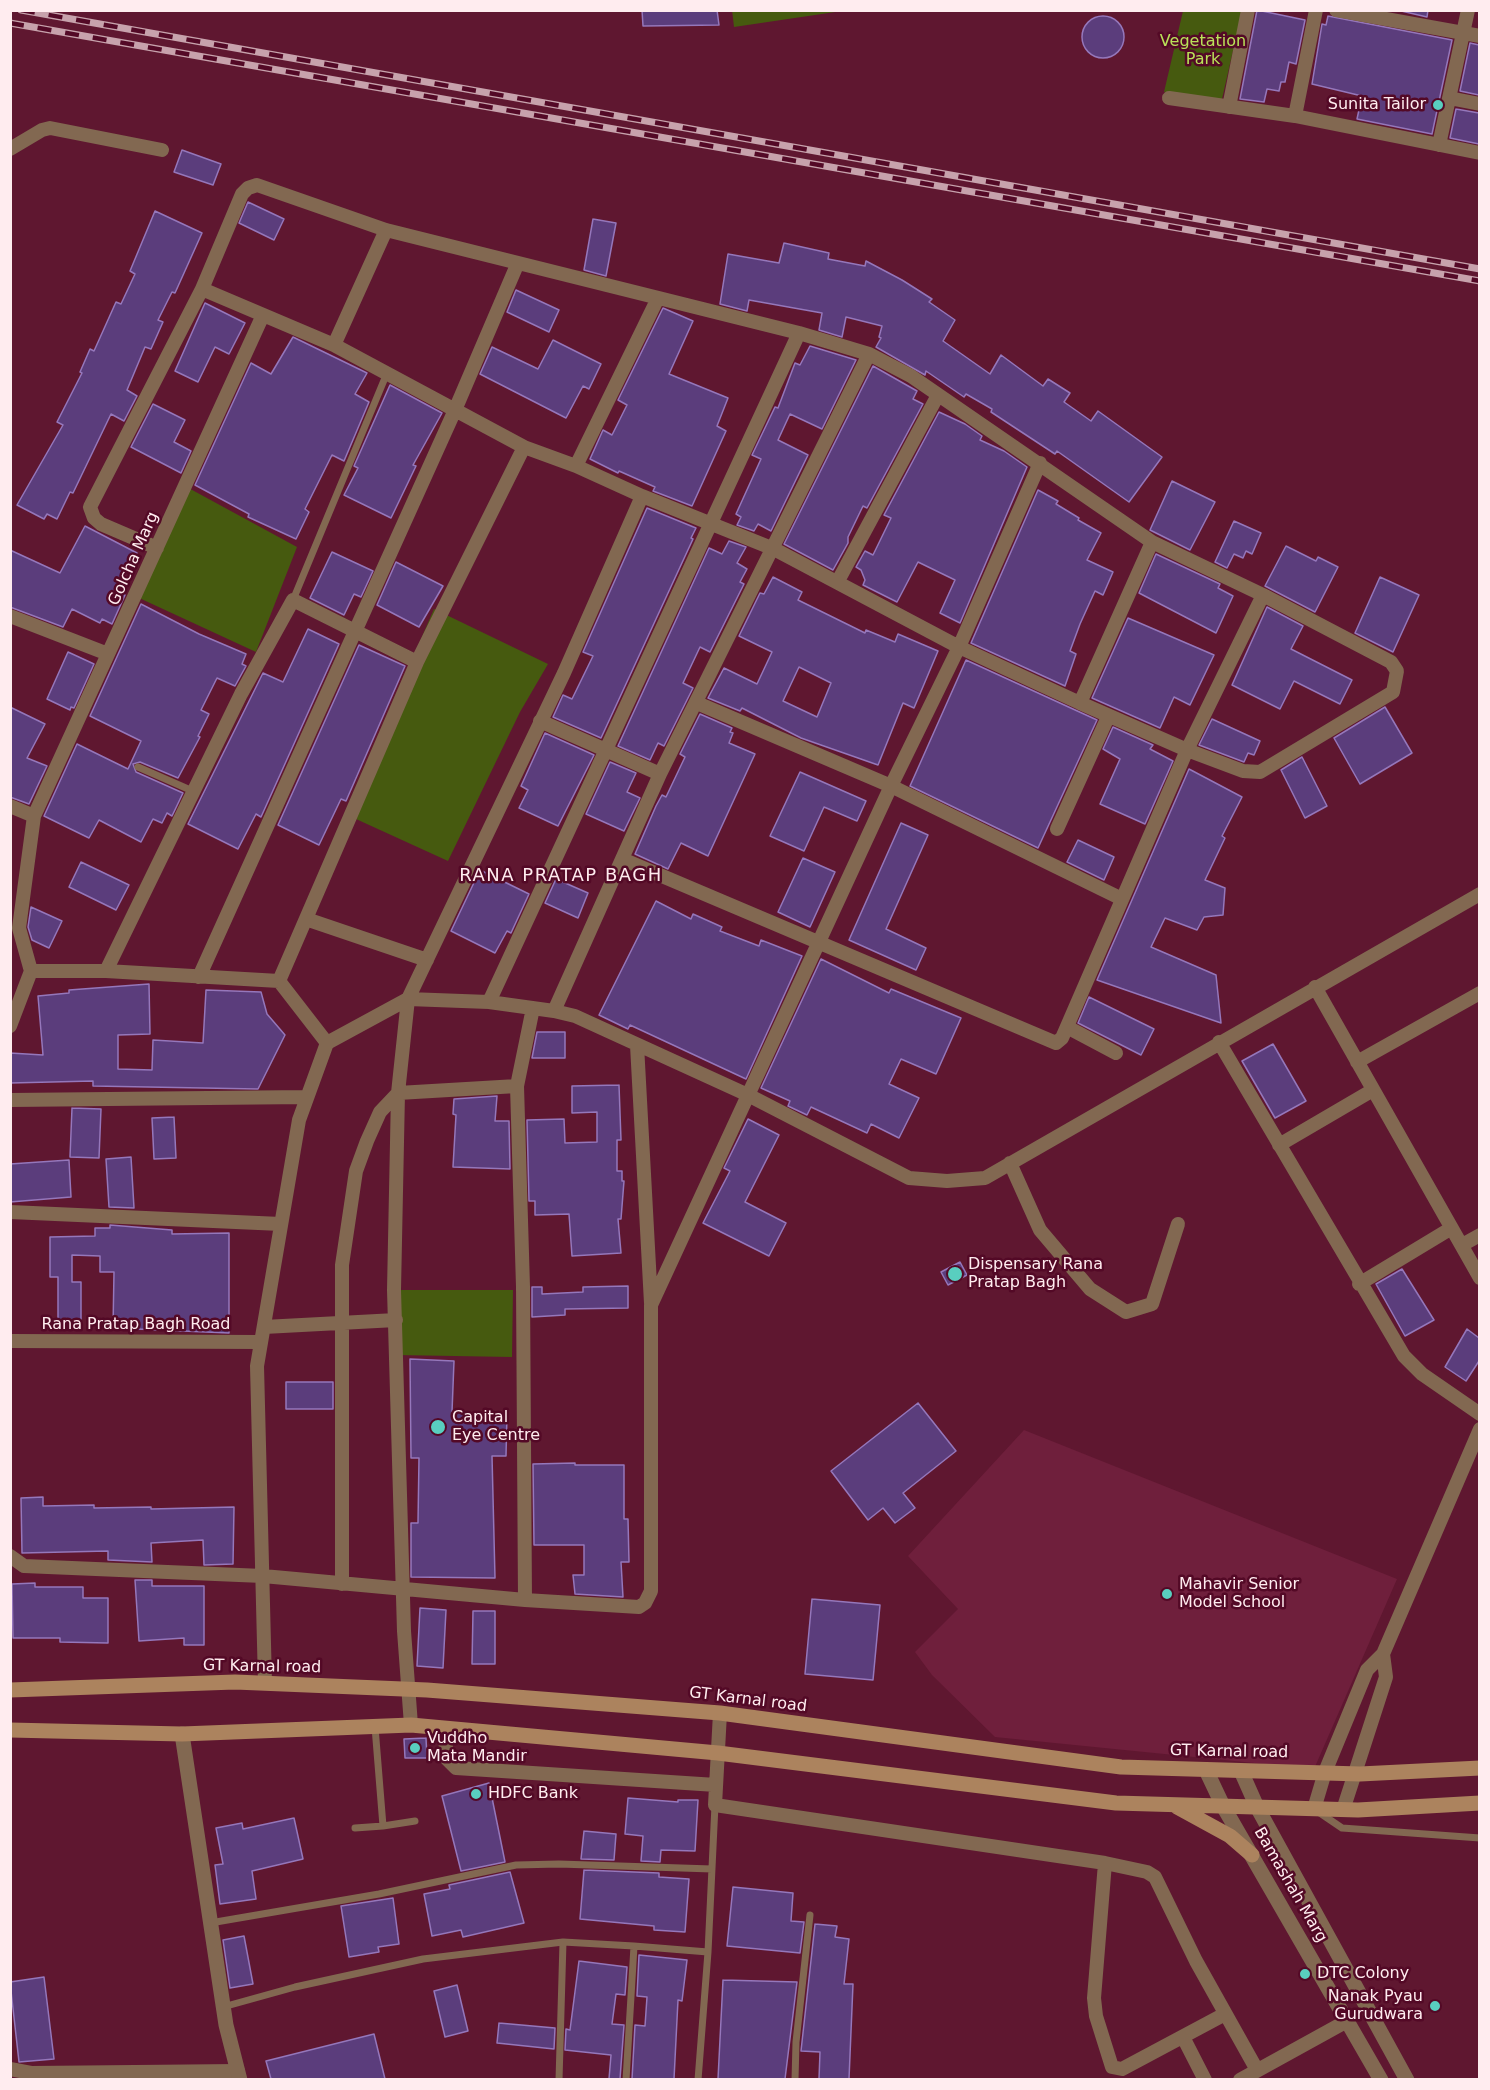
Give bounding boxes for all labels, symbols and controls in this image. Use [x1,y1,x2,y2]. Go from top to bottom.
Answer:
park label: Vegetation Park [1160,32,1246,70]
place label: Sunita Tailor [1328,95,1426,115]
marker: Sunita Tailor [1431,98,1445,112]
street label: Golcha Marg [105,509,163,609]
district label: RANA PRATAP BAGH [459,865,663,887]
place label: Dispensary Rana Pratap Bagh [968,1255,1103,1293]
marker: Dispensary Rana Pratap Bagh [946,1265,964,1283]
street label: Rana Pratap Bagh Road [42,1315,230,1335]
place label: Capital Eye Centre [452,1408,540,1446]
marker: Capital Eye Centre [429,1418,447,1436]
place label: Mahavir Senior Model School [1179,1575,1299,1613]
marker: Mahavir Senior Model School [1160,1587,1174,1601]
street label: GT Karnal road [203,1656,321,1678]
street label: GT Karnal road [688,1683,808,1717]
place label: Vuddho Mata Mandir [427,1729,527,1767]
marker: Vuddho Mata Mandir [408,1741,422,1755]
street label: GT Karnal road [1170,1741,1288,1763]
place label: HDFC Bank [488,1784,578,1804]
marker: HDFC Bank [469,1787,483,1801]
street label: Bamashah Marg [1249,1824,1331,1946]
place label: DTC Colony [1317,1964,1409,1984]
marker: DTC Colony [1298,1967,1312,1981]
place label: Nanak Pyau Gurudwara [1328,1987,1423,2025]
marker: Nanak Pyau Gurudwara [1428,1999,1442,2013]

